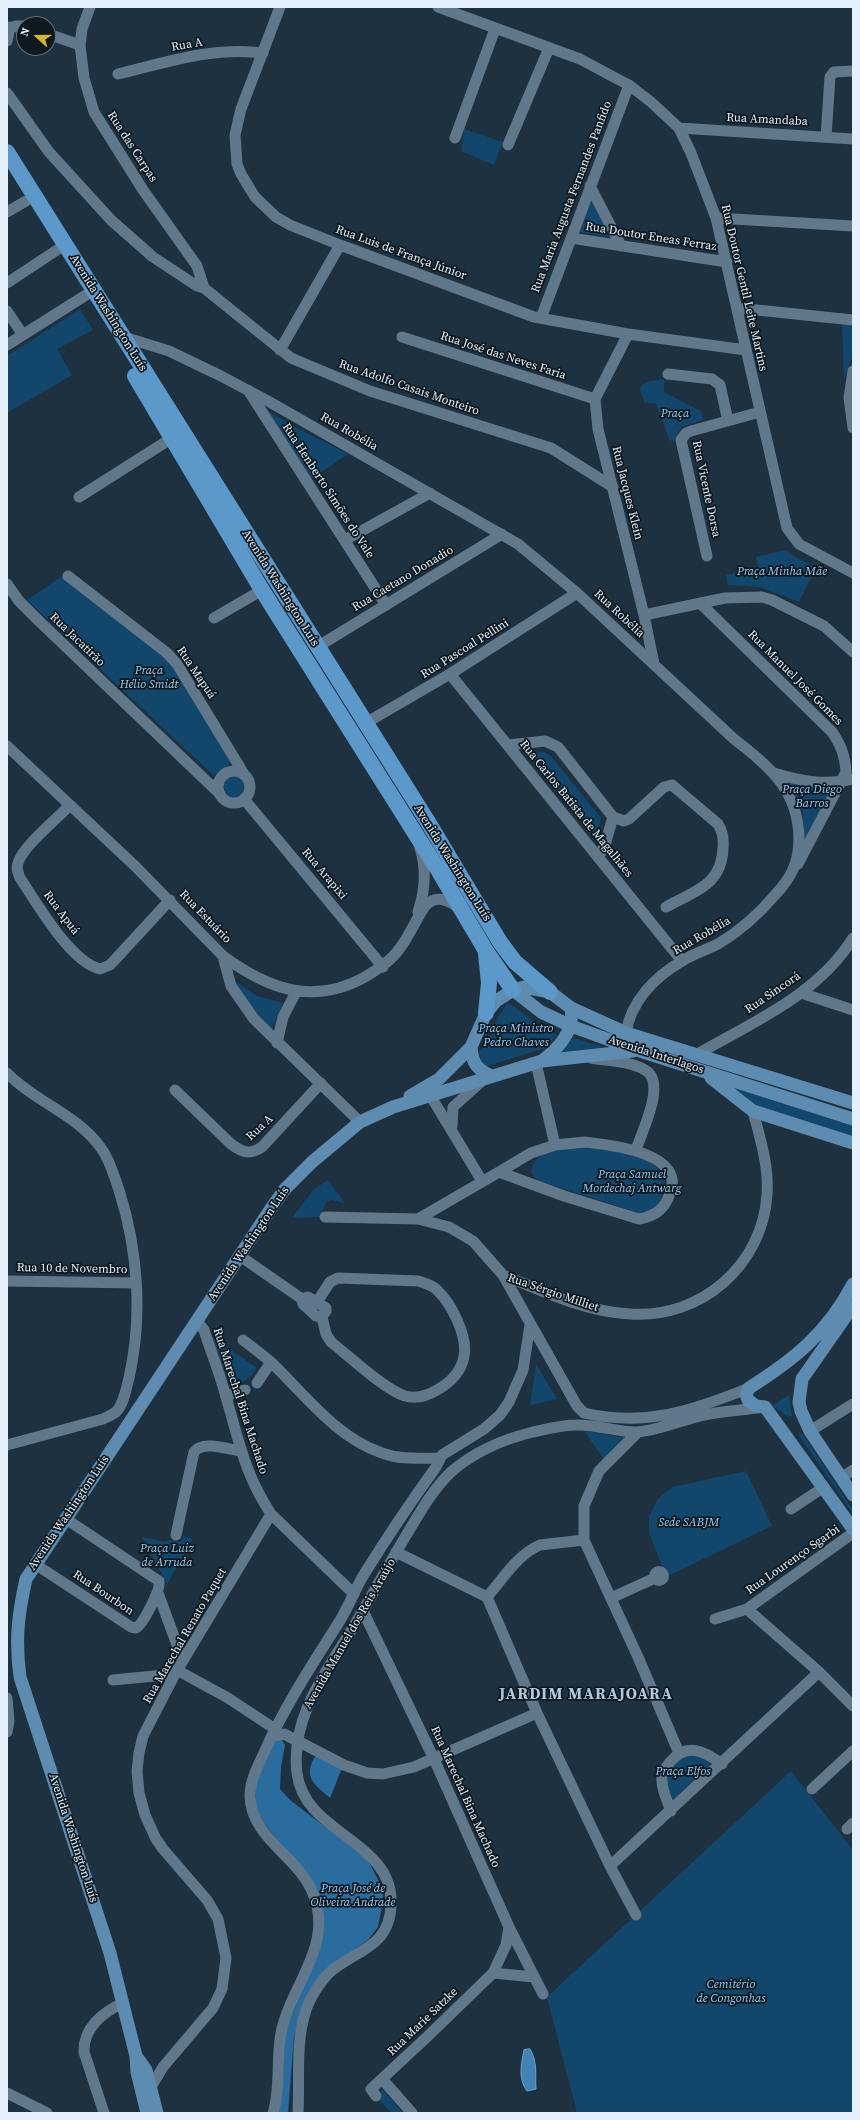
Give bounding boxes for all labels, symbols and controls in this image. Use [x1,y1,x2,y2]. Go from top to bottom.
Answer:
north arrow [16,16,56,56]
text: N [17,25,34,38]
street label: Rua A [170,35,204,55]
street label: Rua Maria Augusta Fernandes Panfido [529,99,615,295]
street label: Rua das Carpas [104,109,160,185]
street label: Rua Amandaba [726,111,808,129]
street label: Rua Doutor Gentil Leite Martins [718,203,770,373]
street label: Rua Doutor Eneas Ferraz [584,220,718,254]
street label: Rua Luis de França Júnior [334,223,468,283]
street label: Avenida Washington Luís [66,252,150,374]
street label: Rua José das Neves Faria [438,329,568,383]
street label: Rua Adolfo Casais Monteiro [337,357,481,419]
park label: Praça [661,407,689,421]
street label: Rua Robélia [318,410,380,454]
street label: Rua Henberto Simões do Vale [279,421,377,561]
street label: Rua Vicente Dorsa [689,439,723,539]
street label: Rua Jacques Klein [608,445,646,541]
street label: Avenida Washington Luís [238,527,322,649]
street label: Rua Caetano Donadio [350,543,456,615]
park label: Praça Minha Mãe [737,565,827,579]
street label: Rua Robélia [591,587,647,641]
street label: Rua Jacatirão [46,610,108,670]
street label: Rua Pascoal Pellini [418,616,512,682]
street label: Rua Manuel José Gomes [744,627,846,729]
street label: Rua Mapuá [173,644,219,702]
park label: Praça Hélio Smidt [120,664,178,692]
street label: Rua Carlos Batista de Magalhães [516,738,636,880]
park label: Praça Diego Barros [782,783,842,811]
street label: Avenida Washington Luís [410,802,494,924]
street label: Rua Arapixi [298,845,350,903]
street label: Rua Estuário [176,887,234,947]
street label: Rua Apuá [40,888,82,938]
street label: Rua Robélia [671,914,733,958]
street label: Rua Sincorá [742,969,804,1017]
park label: Praça Ministro Pedro Chaves [479,1022,553,1050]
street label: Avenida Interlagos [606,1033,706,1077]
street label: Rua A [244,1112,276,1144]
park label: Praça Samuel Mordechaj Antwarg [582,1168,682,1196]
street label: Avenida Washington Luís [205,1184,293,1304]
street label: Rua 10 de Novembro [17,1261,127,1277]
street label: Rua Sérgio Milliet [506,1271,600,1315]
street label: Rua Marechal Bina Machado [209,1326,271,1476]
street label: Avenida Washington Luís [25,1453,113,1573]
park label: Sede SABJM [659,1516,719,1530]
street label: Rua Lourenço Sgarbi [743,1522,843,1598]
park label: Praça Luiz de Arruda [140,1542,194,1570]
street label: Avenida Manuel dos Reis Araújo [301,1556,399,1712]
street label: Rua Marechal Renato Paquet [140,1566,230,1706]
street label: Rua Bourbon [70,1567,136,1619]
district label: JARDIM MARAJOARA [499,1685,673,1705]
street label: Rua Marechal Bina Machado [427,1724,503,1870]
park label: Praça Elfos [655,1765,711,1779]
street label: Avenida Washington Luís [45,1772,101,1904]
park label: Praça José de Oliveira Andrade [311,1882,395,1910]
park label: Cemitério de Congonhas [696,1978,766,2006]
street label: Rua Marie Satzke [385,1985,461,2059]

